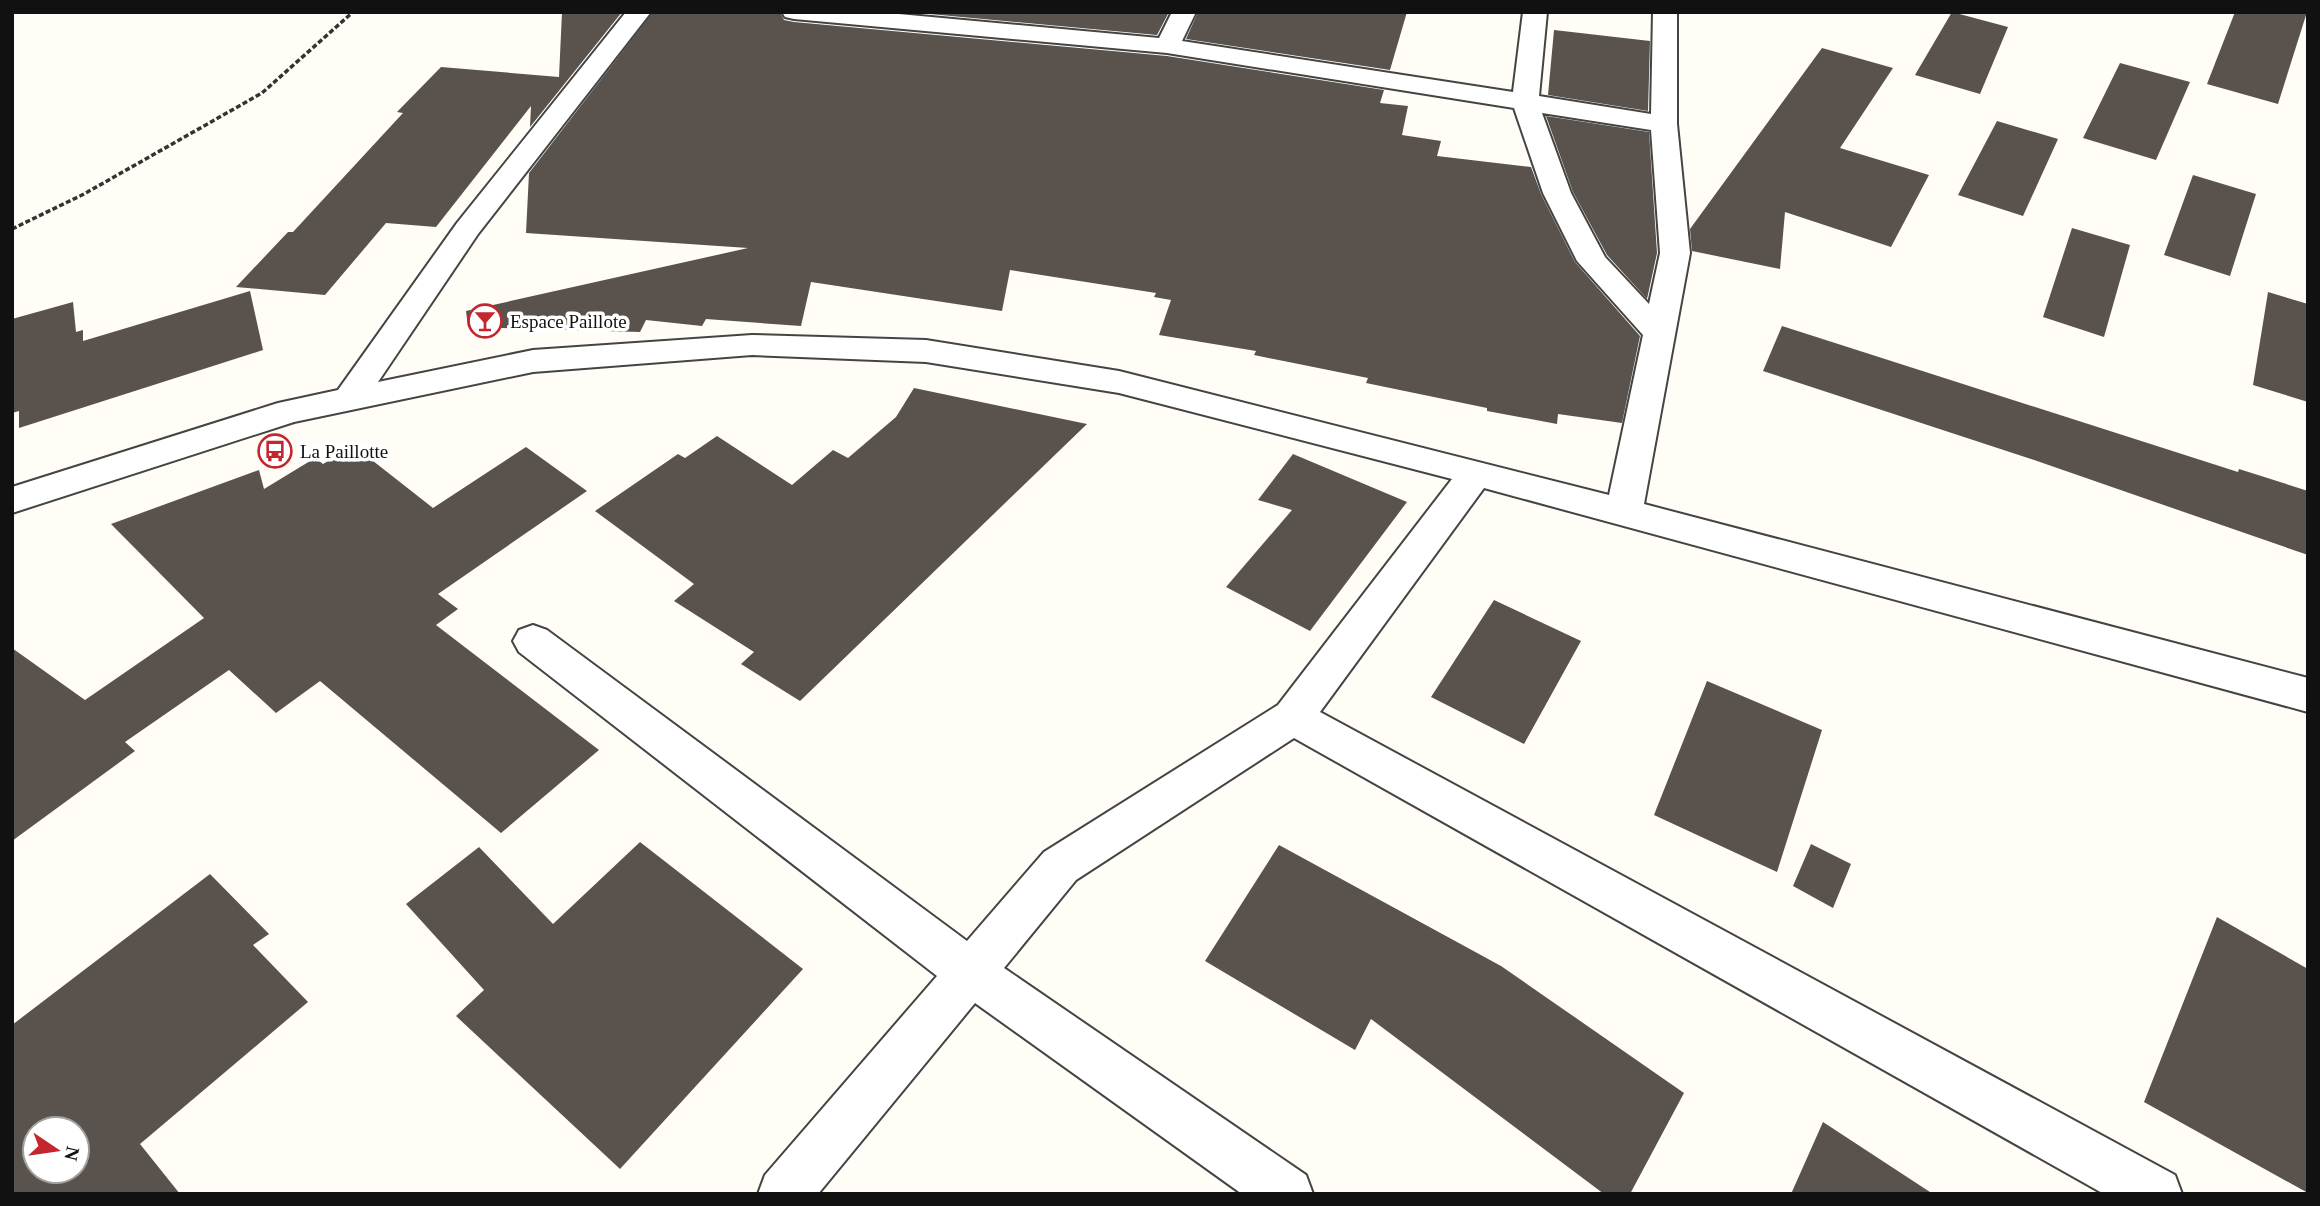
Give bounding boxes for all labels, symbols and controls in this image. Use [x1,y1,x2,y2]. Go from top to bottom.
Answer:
bar icon: Espace Paillote [466,302,504,340]
place label: Espace Paillote [510,311,627,332]
bus stop icon: La Paillotte [256,432,294,470]
place label: La Paillotte [300,441,388,462]
north arrow [21,1115,91,1185]
text: N [60,1145,84,1163]

